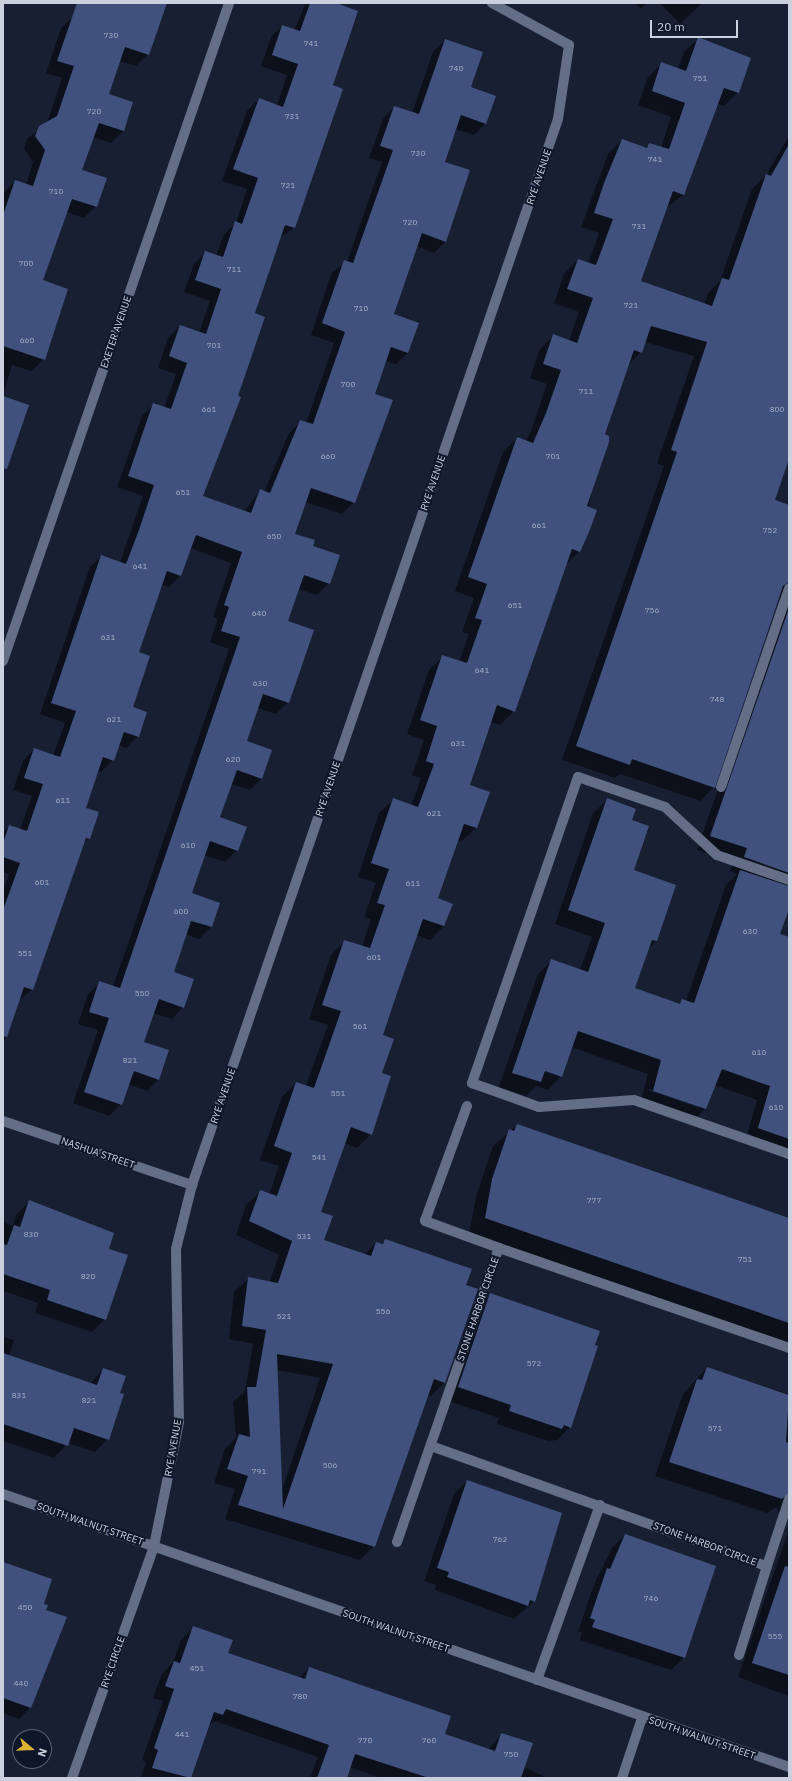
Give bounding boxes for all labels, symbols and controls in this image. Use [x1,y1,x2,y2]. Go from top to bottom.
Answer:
scale bar [652,12,740,38]
text: 20 m [657,19,685,34]
house number: 730 [104,31,118,41]
house number: 741 [304,39,318,49]
house number: 740 [449,64,463,74]
house number: 751 [693,74,707,84]
house number: 720 [87,107,101,117]
house number: 731 [285,112,299,122]
street label: RYE AVENUE [524,148,554,206]
house number: 730 [411,149,425,159]
house number: 741 [648,155,662,165]
house number: 721 [281,181,295,191]
house number: 710 [49,187,63,197]
house number: 720 [403,218,417,228]
house number: 731 [632,222,646,232]
house number: 700 [19,259,33,269]
house number: 711 [227,265,241,275]
street label: EXETER AVENUE [98,294,134,370]
house number: 721 [624,301,638,311]
house number: 710 [354,304,368,314]
house number: 660 [20,336,34,346]
house number: 701 [207,341,221,351]
house number: 700 [341,380,355,390]
house number: 711 [579,387,593,397]
house number: 661 [202,405,216,415]
house number: 800 [770,405,784,415]
house number: 660 [321,452,335,462]
house number: 701 [546,452,560,462]
street label: RYE AVENUE [418,454,448,512]
house number: 651 [176,488,190,498]
house number: 661 [532,521,546,531]
house number: 752 [763,526,777,536]
house number: 650 [267,532,281,542]
house number: 641 [133,562,147,572]
house number: 651 [508,601,522,611]
house number: 756 [645,606,659,616]
house number: 640 [252,609,266,619]
house number: 631 [101,633,115,643]
house number: 641 [475,666,489,676]
house number: 630 [253,679,267,689]
house number: 748 [710,695,724,705]
house number: 621 [107,715,121,725]
house number: 631 [451,739,465,749]
house number: 620 [226,755,240,765]
street label: RYE AVENUE [313,760,343,818]
house number: 611 [56,796,70,806]
house number: 621 [427,809,441,819]
house number: 610 [181,841,195,851]
house number: 601 [35,878,49,888]
house number: 611 [406,879,420,889]
house number: 600 [174,907,188,917]
house number: 630 [743,927,757,937]
house number: 551 [18,949,32,959]
house number: 601 [367,953,381,963]
house number: 550 [135,989,149,999]
house number: 561 [353,1022,367,1032]
house number: 610 [752,1048,766,1058]
house number: 821 [123,1056,137,1066]
street label: RYE AVENUE [208,1067,238,1125]
house number: 551 [331,1089,345,1099]
house number: 610 [769,1103,783,1113]
street label: NASHUA STREET [60,1135,136,1171]
house number: 541 [312,1153,326,1163]
house number: 777 [587,1196,601,1206]
house number: 830 [24,1230,38,1240]
house number: 531 [297,1232,311,1242]
street label: STONE HARBOR CIRCLE [455,1255,501,1363]
house number: 751 [738,1255,752,1265]
house number: 820 [81,1272,95,1282]
house number: 556 [376,1307,390,1317]
house number: 521 [277,1312,291,1322]
house number: 572 [527,1359,541,1369]
house number: 831 [12,1391,26,1401]
house number: 821 [82,1396,96,1406]
street label: RYE AVENUE [162,1419,184,1477]
house number: 571 [708,1424,722,1434]
house number: 506 [323,1461,337,1471]
house number: 791 [252,1467,266,1477]
street label: SOUTH WALNUT STREET [35,1500,145,1548]
street label: STONE HARBOR CIRCLE [652,1520,758,1568]
house number: 762 [493,1535,507,1545]
house number: 746 [644,1594,658,1604]
house number: 450 [18,1603,32,1613]
street label: SOUTH WALNUT STREET [341,1607,451,1655]
house number: 555 [768,1632,782,1642]
street label: RYE CIRCLE [99,1635,127,1689]
house number: 451 [190,1664,204,1674]
house number: 440 [14,1679,28,1689]
house number: 780 [293,1692,307,1702]
street label: SOUTH WALNUT STREET [647,1714,757,1762]
north arrow [12,1729,52,1769]
house number: 441 [175,1730,189,1740]
house number: 770 [358,1736,372,1746]
house number: 760 [422,1736,436,1746]
text: N [34,1747,50,1759]
house number: 750 [504,1750,518,1760]

